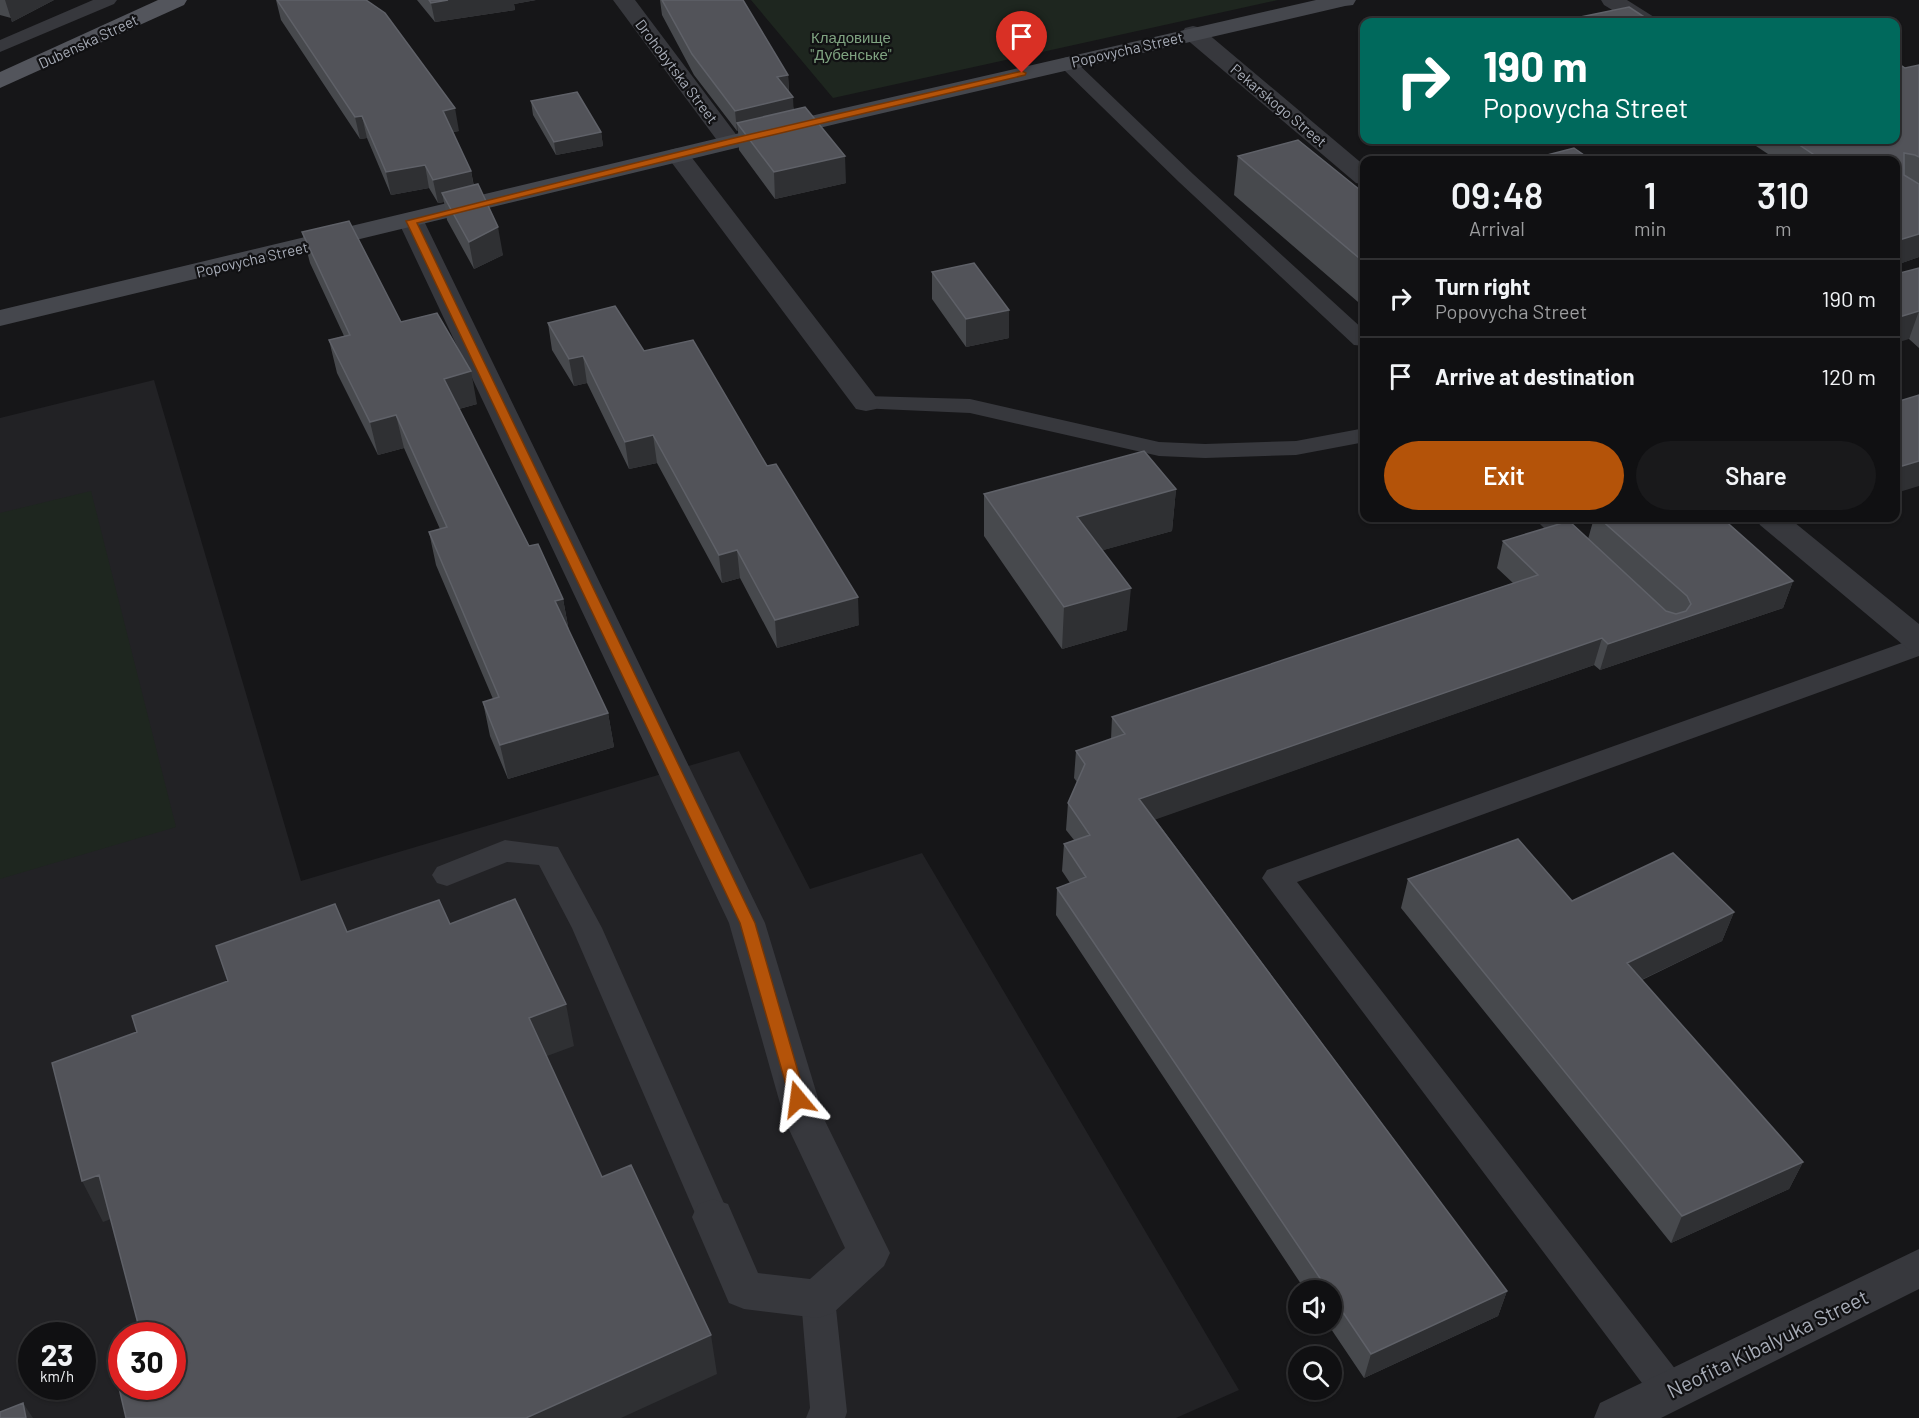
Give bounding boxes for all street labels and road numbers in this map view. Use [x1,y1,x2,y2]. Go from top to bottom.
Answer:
street label: Dubenska Street [35,10,141,72]
street label: Drohobytska Street [632,15,722,127]
street label: Popovycha Street [1069,27,1185,71]
street label: Pekarskogo Street [1227,60,1331,150]
street label: Popovycha Street [194,237,310,281]
street label: Neofita Kibalyuka Street [1662,1283,1872,1403]

